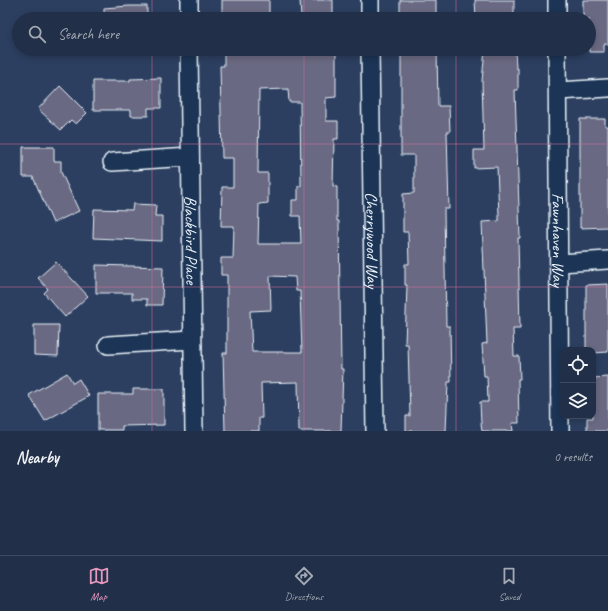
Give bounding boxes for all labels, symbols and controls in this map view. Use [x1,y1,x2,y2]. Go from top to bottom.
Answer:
search box [12,12,596,56]
icon: search [26,23,48,45]
text: Search here [58,25,119,44]
street label: Cherrywood Way [361,192,384,289]
street label: Fawnhaven Way [548,193,569,288]
street label: Blackbird Place [180,196,203,286]
map controls [560,347,596,419]
button: locate [560,347,596,383]
button: layers [560,383,596,419]
text: Nearby [16,447,59,468]
text: 0 results [554,449,592,465]
tab: Map [88,565,110,603]
tab: Directions [285,565,323,603]
tab: Saved [498,565,520,603]

